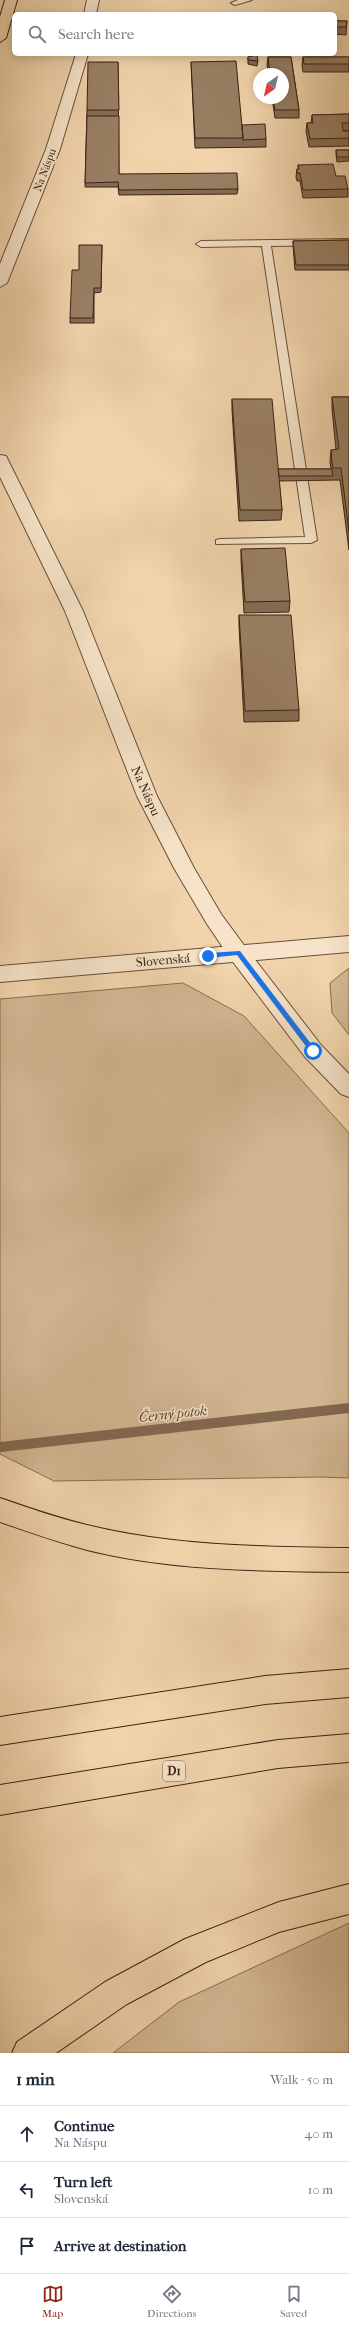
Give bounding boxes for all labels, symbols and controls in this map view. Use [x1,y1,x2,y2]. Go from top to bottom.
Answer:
search box [12,12,337,56]
icon: search [26,23,48,45]
text: Search here [58,25,134,43]
north arrow [253,68,289,104]
street label: Na Náspu [31,146,59,193]
street label: Na Náspu [128,764,164,819]
route end [199,947,217,965]
street label: Slovenská [135,950,192,970]
route start [304,1042,322,1060]
water label: Černý potok [138,1402,208,1426]
road number: D1 [163,1761,185,1781]
text: 1 min [16,2069,55,2089]
text: Walk · 50 m [270,2072,333,2087]
text: Continue [54,2117,114,2135]
icon: ahead [16,2123,38,2145]
text: 40 m [305,2126,333,2141]
text: Na Náspu [54,2135,107,2150]
text: Turn left [54,2173,112,2191]
icon: left [16,2179,38,2201]
text: 10 m [308,2182,333,2197]
text: Slovenská [54,2191,108,2206]
icon: arrive [16,2235,38,2257]
text: Arrive at destination [54,2237,186,2255]
tab: Map [42,2283,64,2320]
tab: Directions [147,2283,197,2320]
tab: Saved [280,2283,307,2320]

